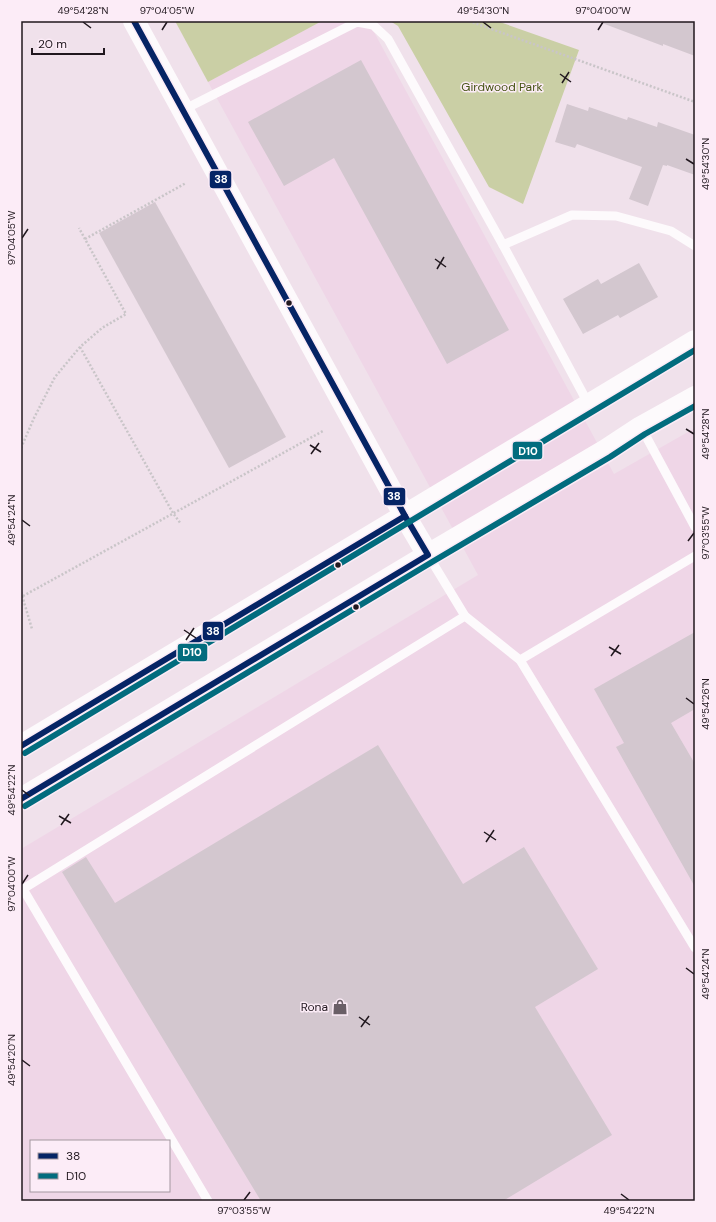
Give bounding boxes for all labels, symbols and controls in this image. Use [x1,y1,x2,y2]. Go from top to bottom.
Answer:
text: 49°54'28"N [57,4,109,17]
text: 97°04'05"W [140,4,195,17]
text: 49°54'30"N [457,4,509,17]
text: 97°04'00"W [575,4,631,17]
scale bar [32,30,104,56]
text: 20 m [38,36,67,52]
park label: Girdwood Park [461,79,543,95]
text: 49°54'30"N [699,138,712,190]
line badge: 38 [209,170,232,189]
text: 38 [214,172,228,186]
text: 97°04'05"W [5,210,18,265]
unlabelled marker [284,298,294,308]
text: 49°54'28"N [699,408,712,460]
line badge: D10 [512,441,543,460]
text: D10 [518,444,538,458]
line badge: 38 [383,487,406,506]
text: 38 [387,489,401,503]
text: 49°54'24"N [5,494,18,546]
text: 97°03'55"W [699,506,712,560]
unlabelled marker [333,560,343,570]
unlabelled marker [351,602,361,612]
line badge: 38 [202,621,224,641]
text: 38 [206,624,220,638]
line badge: D10 [177,643,208,662]
text: D10 [182,645,202,659]
text: 49°54'26"N [699,678,712,730]
text: 49°54'22"N [5,764,18,815]
text: 97°04'00"W [5,856,18,912]
text: 49°54'24"N [699,948,712,1000]
shop icon: Rona [331,998,349,1016]
place label: Rona [301,999,328,1015]
text: 49°54'20"N [5,1034,18,1086]
legend [30,1140,170,1192]
text: 38 [66,1148,80,1164]
text: D10 [66,1168,86,1184]
text: 97°03'55"W [217,1204,271,1217]
text: 49°54'22"N [604,1204,655,1217]

